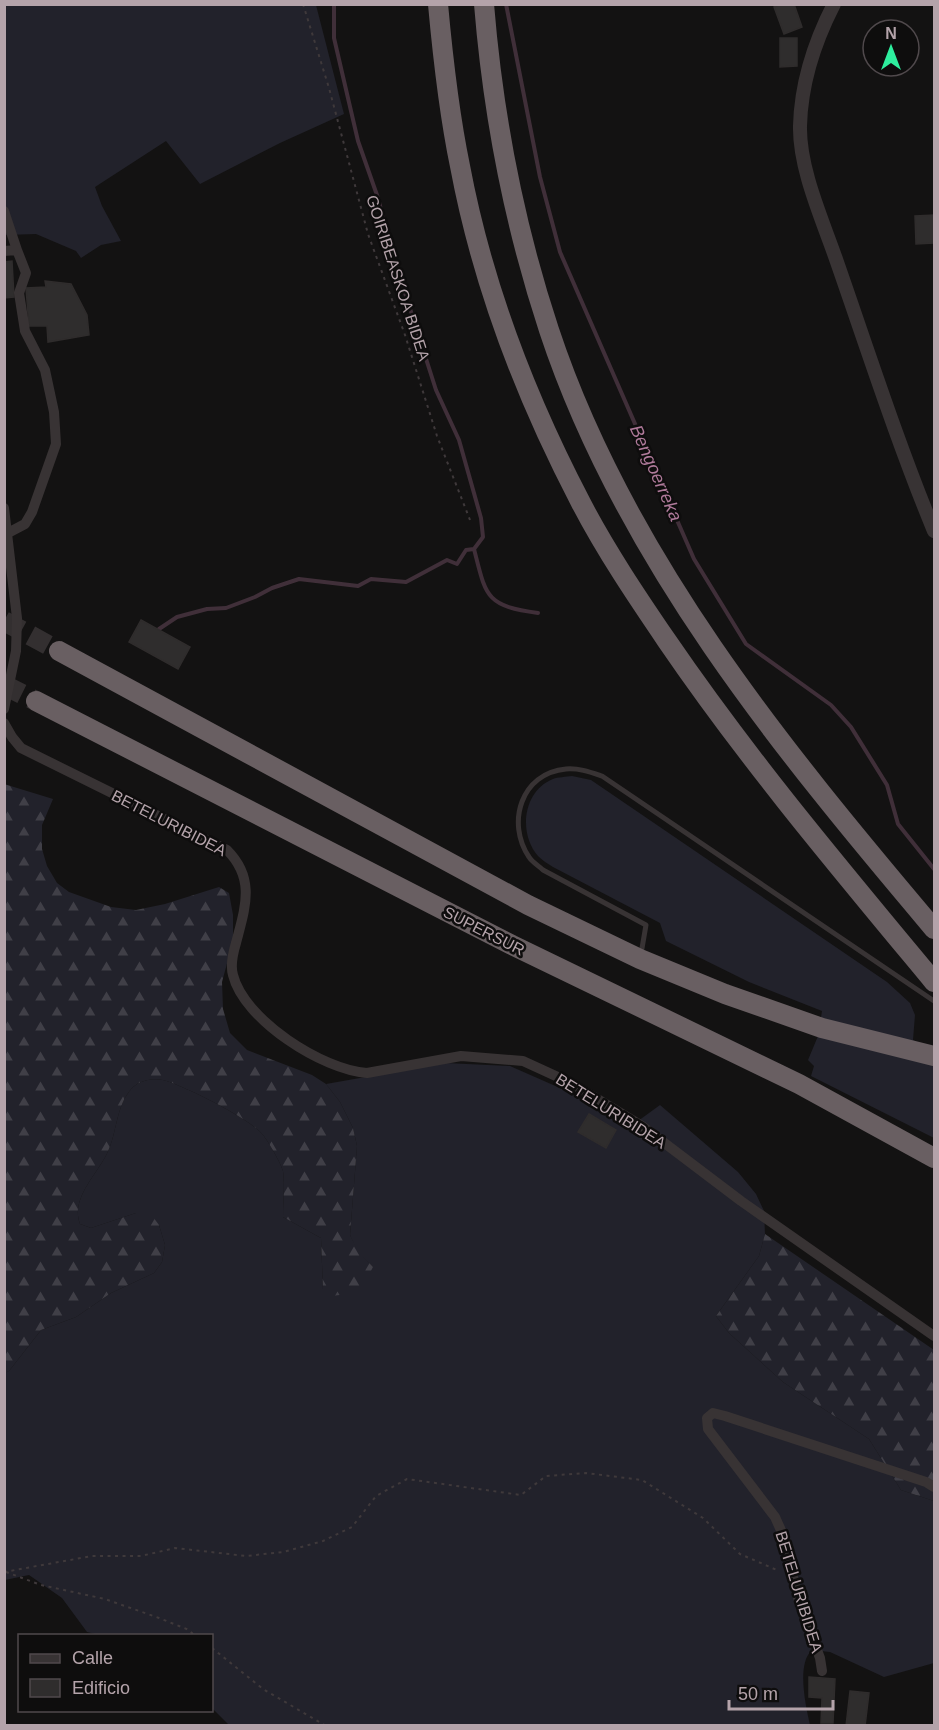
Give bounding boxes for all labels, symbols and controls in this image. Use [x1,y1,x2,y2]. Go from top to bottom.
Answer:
north arrow [861,18,921,78]
text: N [885,25,897,42]
street label: GOIRIBEASKOA BIDEA [363,193,433,363]
water label: Bengoerreka [626,422,686,524]
street label: BETELURIBIDEA [109,787,229,859]
street label: SUPERSUR [441,903,527,959]
street label: BETELURIBIDEA [553,1070,669,1152]
street label: BETELURIBIDEA [772,1529,826,1655]
legend [18,1634,213,1712]
text: Calle [72,1648,113,1668]
scale bar [729,1673,832,1711]
text: Edificio [72,1678,130,1698]
text: 50 m [738,1684,778,1704]

